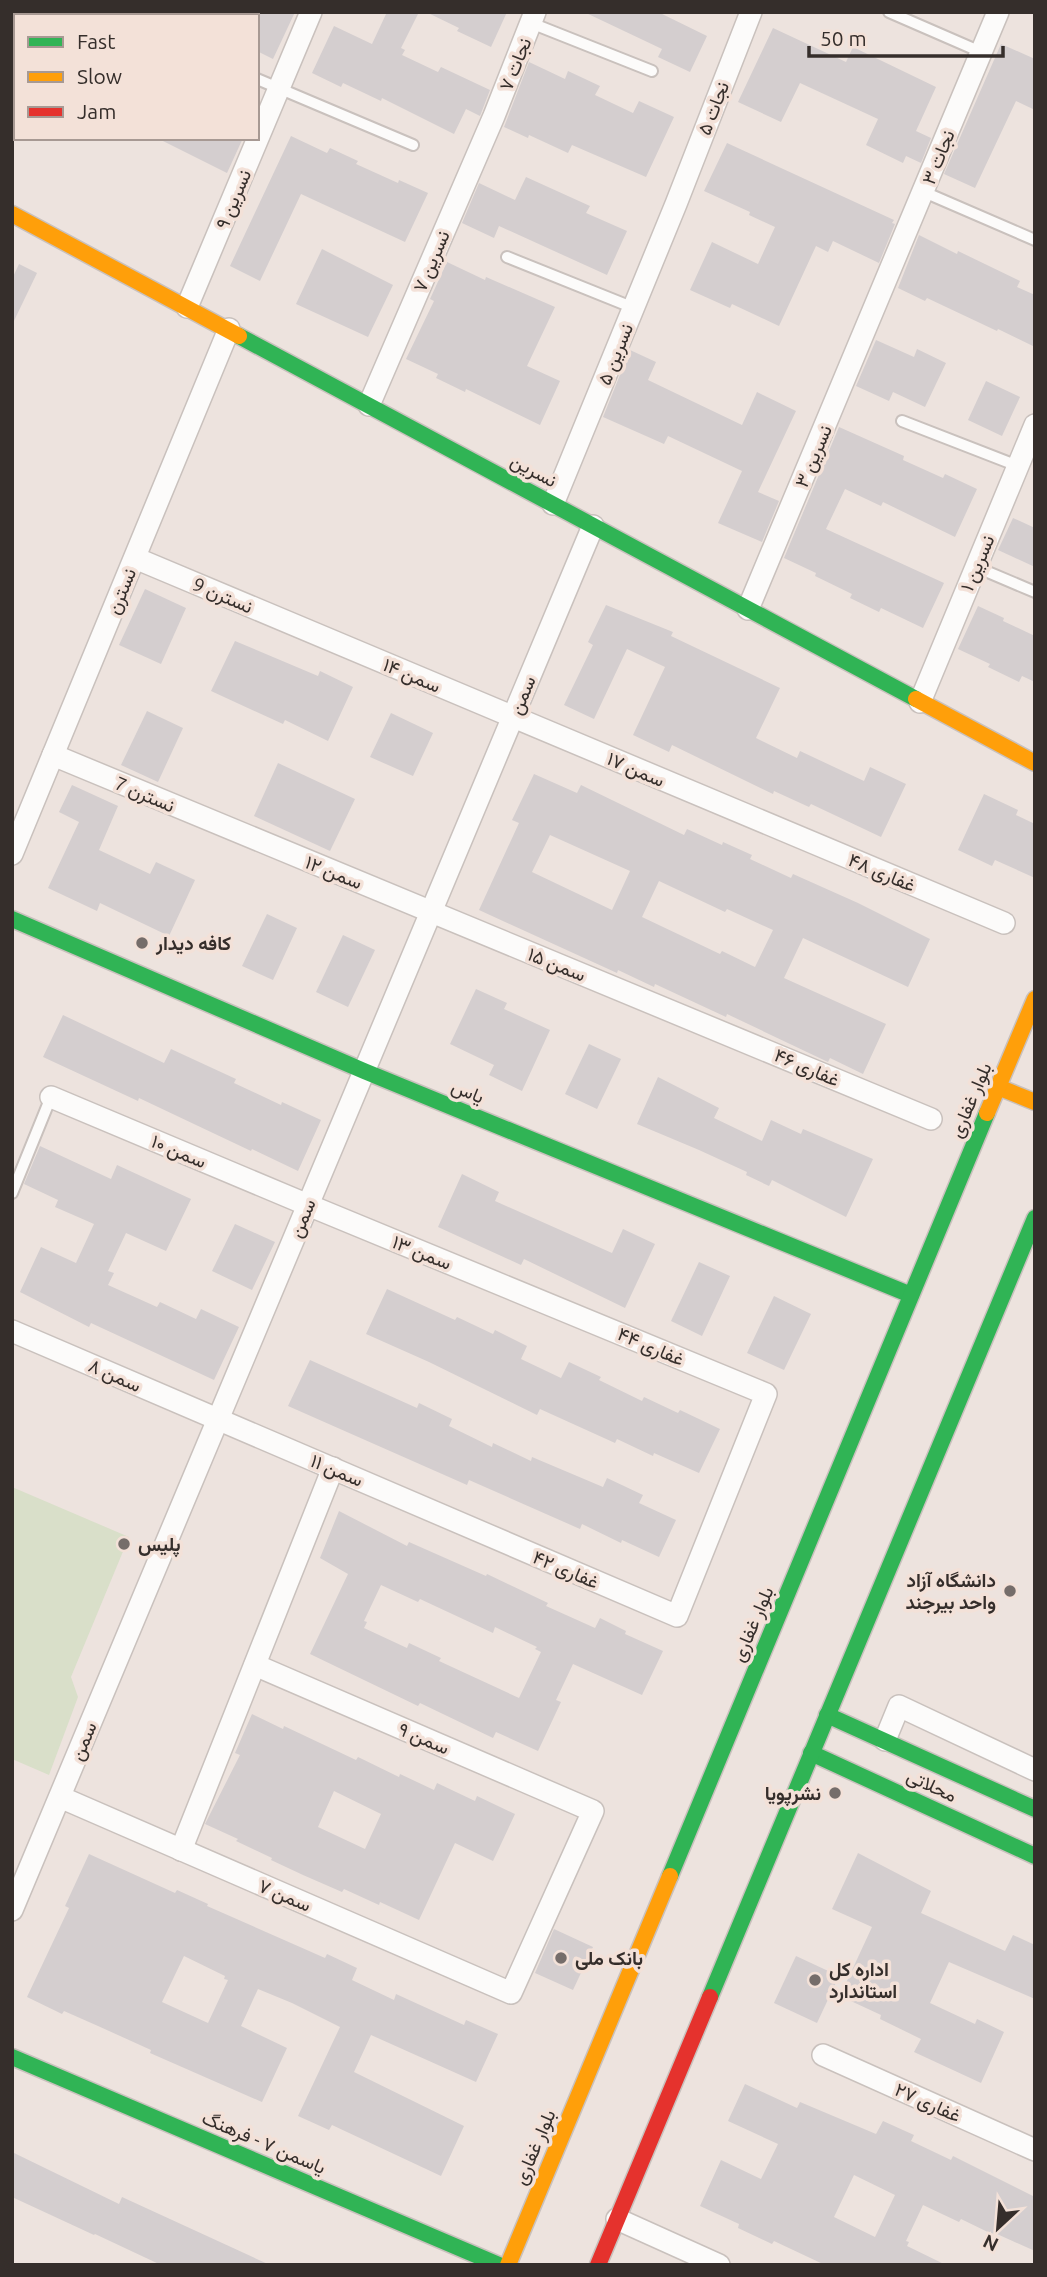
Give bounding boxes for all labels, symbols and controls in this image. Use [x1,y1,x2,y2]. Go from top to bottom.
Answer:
legend [14,14,259,140]
scale bar [809,14,1003,58]
text: 50 m [820,26,867,50]
text: Fast [77,29,115,53]
street label: نجات ۷ [494,34,537,94]
text: Slow [77,64,122,88]
street label: نجات ۵ [693,78,734,138]
text: Jam [77,99,116,123]
street label: نجات ۳ [917,127,960,188]
street label: نسرین ۹ [211,166,256,232]
street label: نسرین ۷ [408,227,455,295]
street label: نسرین ۵ [593,320,638,388]
street label: نسرین ۳ [790,421,837,491]
street label: نسرین [507,449,561,492]
street label: نسرین ۱ [955,532,1000,595]
street label: نسترن [102,565,141,618]
street label: نسترن 9 [189,573,256,618]
street label: سمن ۱۴ [380,653,444,698]
street label: سمن [504,672,541,718]
street label: سمن ۱۷ [603,747,668,792]
street label: نسترن 7 [111,772,178,817]
street label: غفاری ۴۸ [845,848,919,897]
street label: سمن ۱۲ [302,851,366,894]
place label: کافه دیدار [155,932,231,956]
marker: کافه دیدار [134,935,150,951]
street label: سمن ۱۵ [524,942,589,986]
street label: غفاری ۴۶ [771,1043,843,1091]
street label: بلوار غفاری [944,1059,997,1141]
street label: یاس [448,1075,488,1108]
street label: سمن ۱۰ [148,1130,210,1173]
street label: سمن [284,1195,321,1241]
street label: سمن ۱۳ [389,1230,455,1275]
street label: غفاری ۴۴ [614,1322,688,1371]
street label: سمن ۸ [85,1354,145,1397]
street label: سمن ۱۱ [307,1449,367,1492]
place label: پلیس [138,1533,181,1558]
marker: پلیس [116,1536,132,1552]
street label: غفاری ۴۲ [529,1545,602,1594]
place label: دانشگاه آزاد واحد بیرجند [906,1569,996,1615]
street label: بلوار غفاری [726,1583,779,1665]
marker: دانشگاه آزاد واحد بیرجند [1002,1583,1018,1599]
street label: سمن ۹ [395,1717,453,1759]
street label: سمن [65,1718,102,1764]
street label: محلاتی [903,1764,961,1807]
place label: نشرپویا [765,1782,821,1807]
marker: نشرپویا [827,1785,843,1801]
street label: سمن ۷ [255,1874,315,1917]
place label: بانک ملی [575,1947,643,1970]
marker: بانک ملی [553,1950,569,1966]
place label: اداره کل استاندارد [829,1958,897,2004]
marker: اداره کل استاندارد [807,1972,823,1988]
street label: غفاری ۲۷ [891,2078,964,2127]
street label: یاسمن ۷ - فرهنگ [198,2106,329,2179]
street label: بلوار غفاری [508,2106,561,2188]
north arrow [963,2193,1033,2263]
text: N [979,2230,1002,2256]

